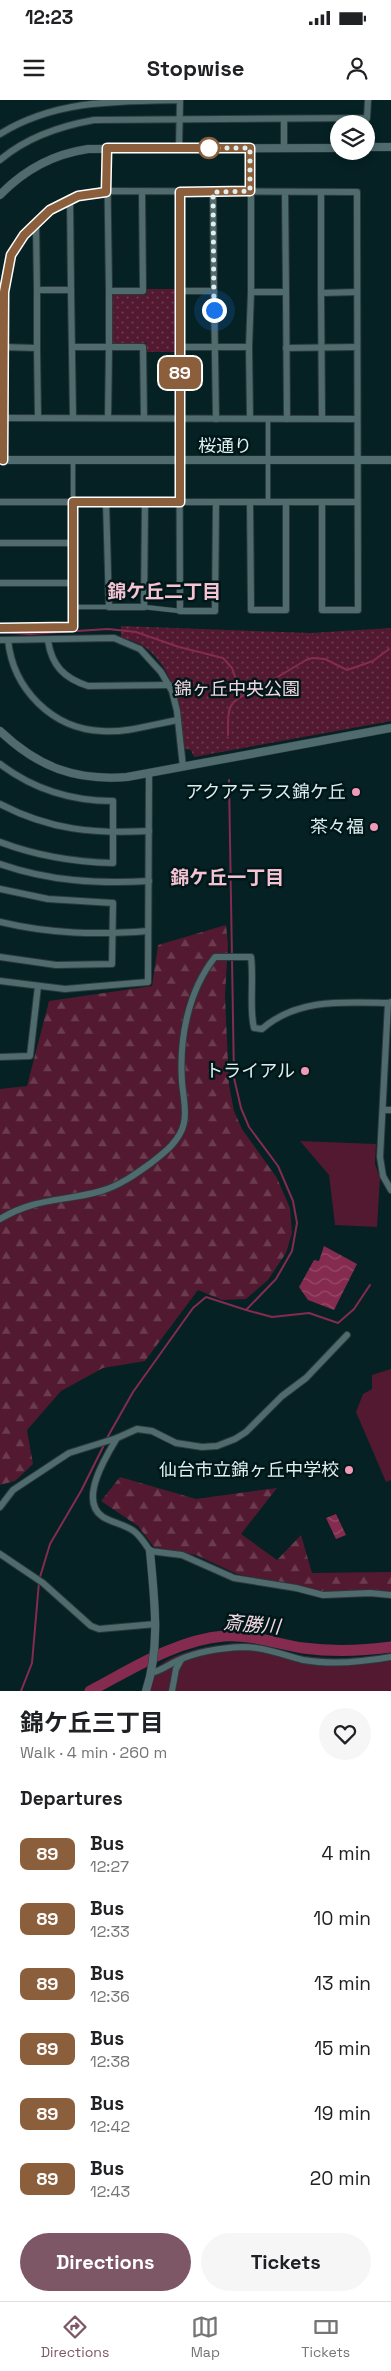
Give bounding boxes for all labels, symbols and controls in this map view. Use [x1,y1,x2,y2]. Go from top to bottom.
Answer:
text: 12:23 [25,5,73,30]
icon: menu [20,54,48,82]
text: Stopwise [147,54,244,82]
icon: person [343,54,371,82]
map controls [330,115,375,160]
button: layers [330,115,375,160]
unlabelled marker [198,137,220,159]
your location [202,298,227,323]
line badge: 89 [158,357,202,389]
text: 89 [169,361,191,384]
street label: 桜通り [198,434,252,457]
district label: 錦ケ丘二丁目 [107,579,221,604]
park label: 錦ヶ丘中央公園 [174,677,300,700]
place label: アクアテラス錦ケ丘 [185,780,346,803]
marker: アクアテラス錦ケ丘 [350,786,362,798]
place label: 茶々福 [310,815,364,838]
marker: 茶々福 [368,821,380,833]
district label: 錦ケ丘一丁目 [170,865,284,890]
place label: トライアル [205,1059,295,1082]
marker: トライアル [299,1065,311,1077]
place label: 仙台市立錦ヶ丘中学校 [159,1458,339,1481]
marker: 仙台市立錦ヶ丘中学校 [343,1464,355,1476]
water label: 斎勝川 [222,1610,283,1640]
text: 錦ケ丘三丁目 [20,1707,164,1738]
button: heart [319,1708,371,1760]
text: Walk · 4 min · 260 m [20,1742,167,1763]
text: Departures [20,1786,123,1811]
text: Bus [90,1831,124,1856]
text: 4 min [322,1841,371,1866]
text: 89 [37,1842,58,1865]
text: 12:27 [90,1856,129,1877]
text: Bus [90,1896,124,1921]
text: 10 min [313,1906,371,1931]
text: 89 [37,1907,58,1930]
text: 12:33 [90,1921,130,1942]
text: Bus [90,1961,124,1986]
text: 13 min [314,1971,371,1996]
text: 89 [37,1972,58,1995]
text: 12:36 [90,1986,130,2007]
text: Bus [90,2026,124,2051]
text: 15 min [314,2036,371,2061]
text: 89 [37,2037,58,2060]
text: 12:38 [90,2051,130,2072]
text: Bus [90,2091,124,2116]
text: 19 min [314,2101,371,2126]
text: 89 [37,2102,58,2125]
text: 12:42 [90,2116,130,2137]
text: Bus [90,2156,124,2181]
text: 20 min [310,2166,371,2191]
text: 89 [37,2167,58,2190]
text: 12:43 [90,2181,130,2202]
button: Directions [20,2233,191,2291]
button: Tickets [201,2233,371,2291]
tab: Directions [41,2313,109,2361]
tab: Map [191,2313,220,2361]
tab: Tickets [301,2313,350,2361]

